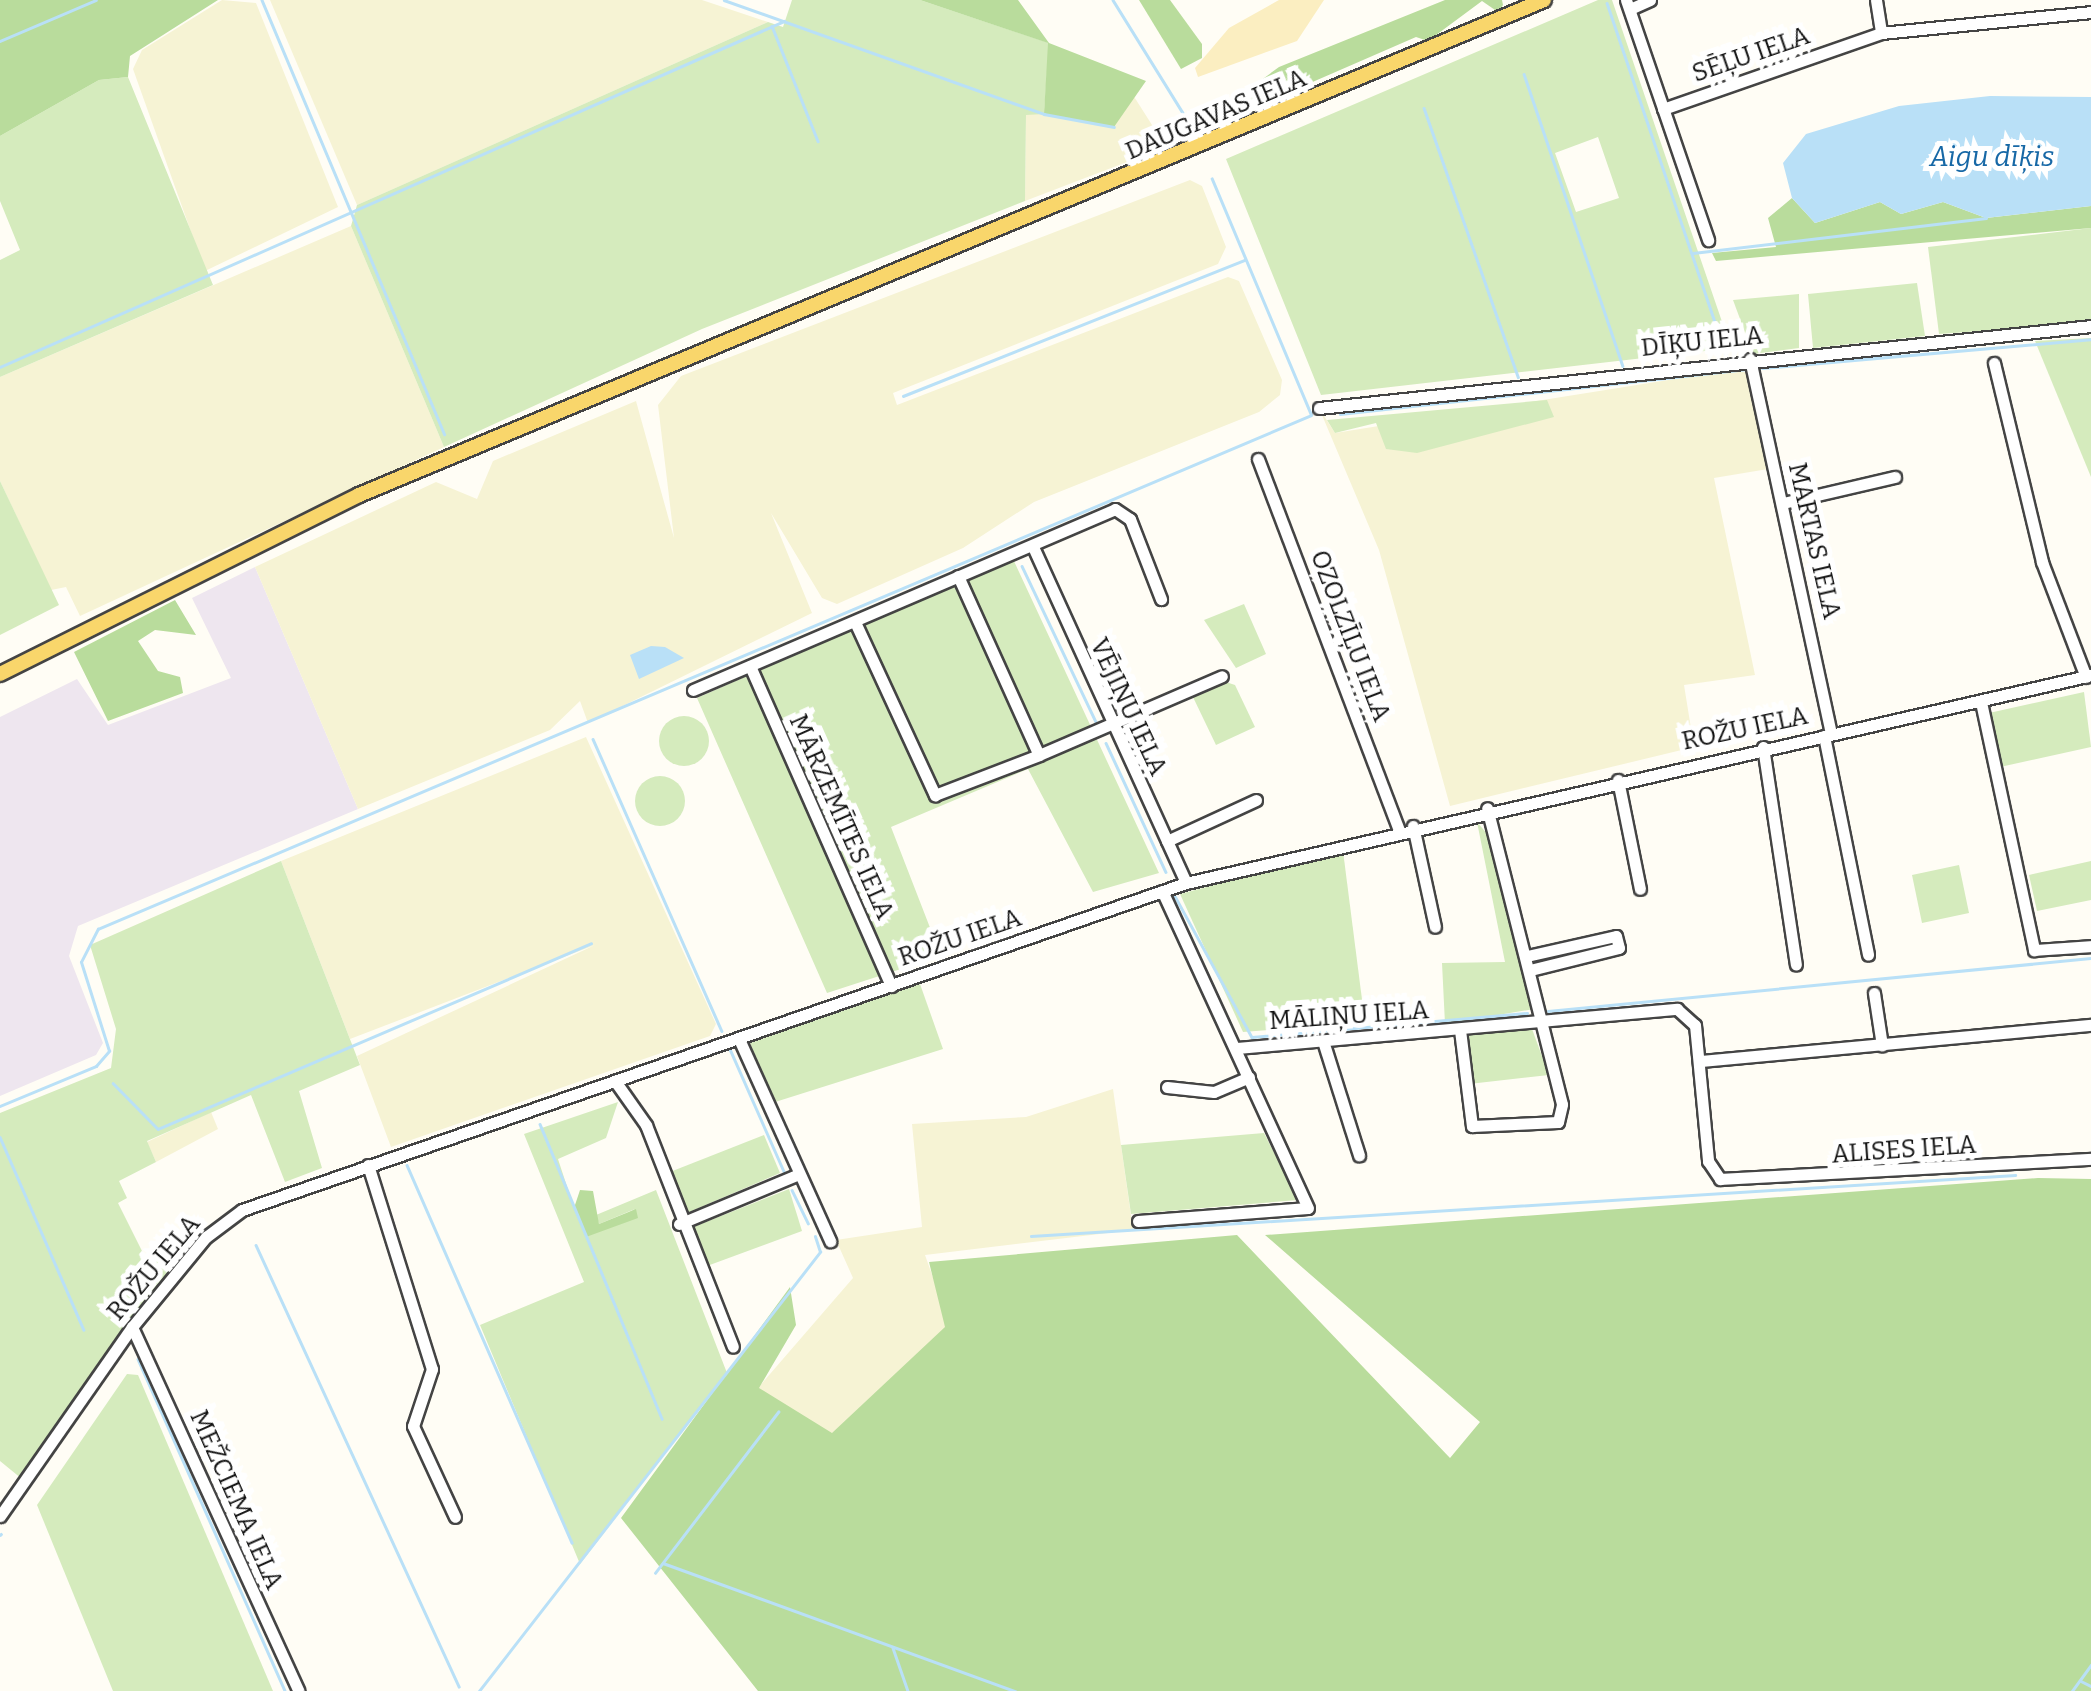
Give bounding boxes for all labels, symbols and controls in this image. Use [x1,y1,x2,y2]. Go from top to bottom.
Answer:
street label: SĒĻU IELA [1688,21,1814,89]
street label: DAUGAVAS IELA [1121,63,1311,167]
water label: Aigu dīķis [1930,140,2054,174]
street label: DĪĶU IELA [1640,321,1764,363]
street label: MARTAS IELA [1781,460,1847,622]
street label: OZOLZĪĻU IELA [1304,546,1396,726]
street label: VĒJIŅU IELA [1083,634,1173,780]
street label: ROŽU IELA [1679,701,1811,757]
street label: MĀRZEMĪTES IELA [782,710,900,924]
street label: ROŽU IELA [895,903,1025,973]
street label: MĀLIŅU IELA [1268,995,1430,1037]
street label: ALISES IELA [1831,1130,1977,1170]
street label: ROŽU IELA [101,1209,207,1327]
street label: MEŽCIEMA IELA [183,1406,289,1594]

